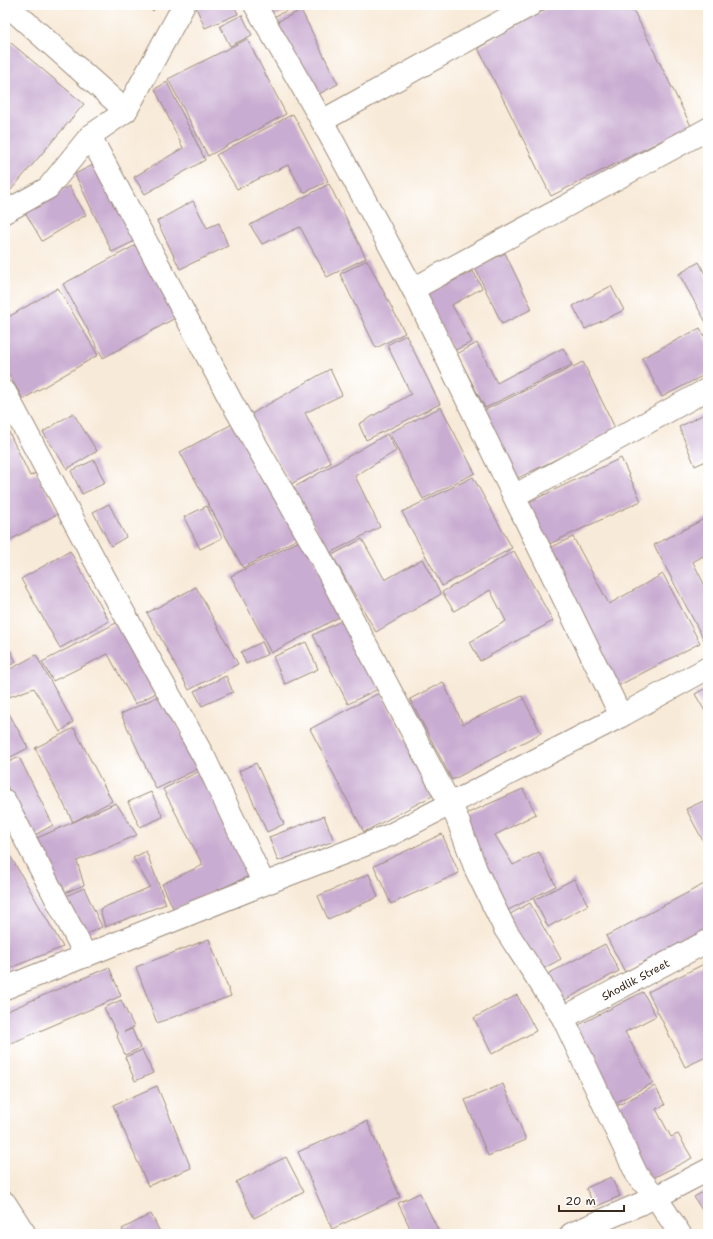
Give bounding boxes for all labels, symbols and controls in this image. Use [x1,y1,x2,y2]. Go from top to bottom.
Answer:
street label: Shodlik Street [599,956,672,1004]
scale bar [559,1187,624,1213]
text: 20 m [565,1193,596,1209]

